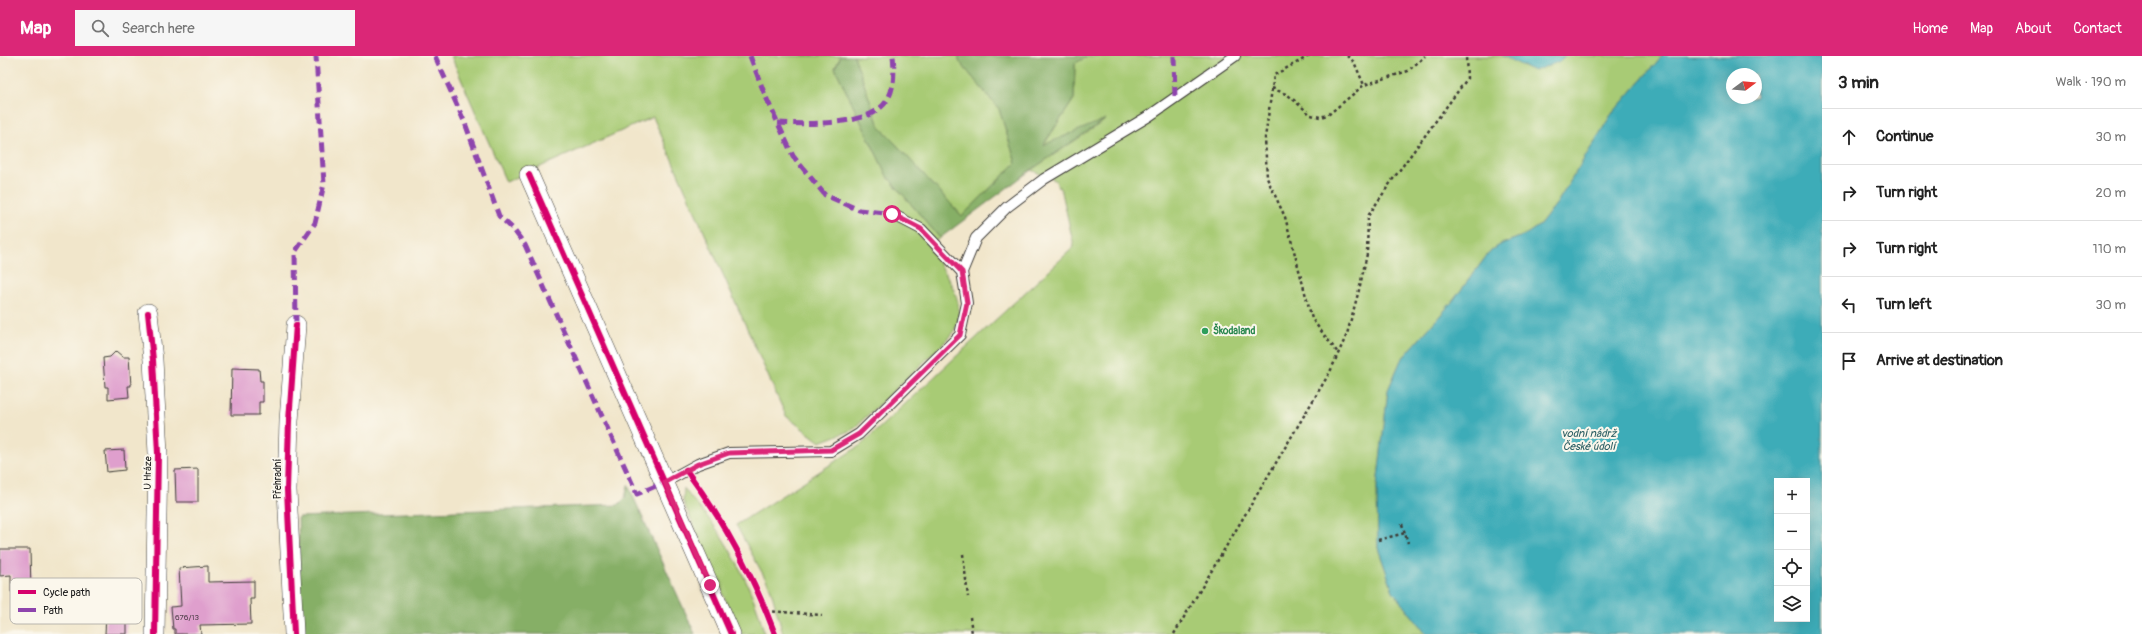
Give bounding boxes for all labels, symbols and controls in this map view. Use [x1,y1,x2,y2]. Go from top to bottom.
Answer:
search box [75,10,355,46]
text: Map [20,16,51,40]
icon: search [89,17,111,39]
text: Search here [121,19,195,38]
text: Home [1913,20,1948,37]
text: Map [1970,20,1993,37]
text: About [2015,20,2051,37]
text: Contact [2073,20,2122,37]
north arrow [1726,68,1762,104]
text: 3 min [1838,72,1879,93]
text: Walk · 190 m [2055,74,2126,90]
icon: ahead [1838,126,1860,148]
text: Continue [1876,127,1934,146]
text: 30 m [2096,129,2126,145]
icon: right [1838,182,1860,204]
text: Turn right [1876,183,1937,202]
text: 20 m [2095,185,2126,201]
route start [883,205,901,223]
icon: right [1838,238,1860,260]
text: Turn right [1876,239,1937,258]
text: 110 m [2093,241,2126,257]
icon: left [1838,294,1860,316]
text: Turn left [1876,295,1932,314]
text: 30 m [2096,297,2126,313]
place label: Škodaland [1213,323,1255,337]
marker: Škodaland [1200,326,1210,336]
icon: arrive [1838,350,1860,372]
text: Arrive at destination [1876,351,2003,370]
water label: vodní nádrž České údolí [1562,427,1617,453]
street label: U Hráze [142,456,154,490]
street label: Přehradní [272,459,284,499]
map controls [1774,478,1810,622]
button: + [1774,478,1810,514]
button: − [1774,514,1810,550]
button: locate [1774,550,1810,586]
route end [701,576,719,594]
legend [10,578,142,624]
text: Cycle path [43,586,90,599]
button: layers [1774,586,1810,622]
text: Path [43,604,63,617]
house number: 676/13 [175,613,199,622]

